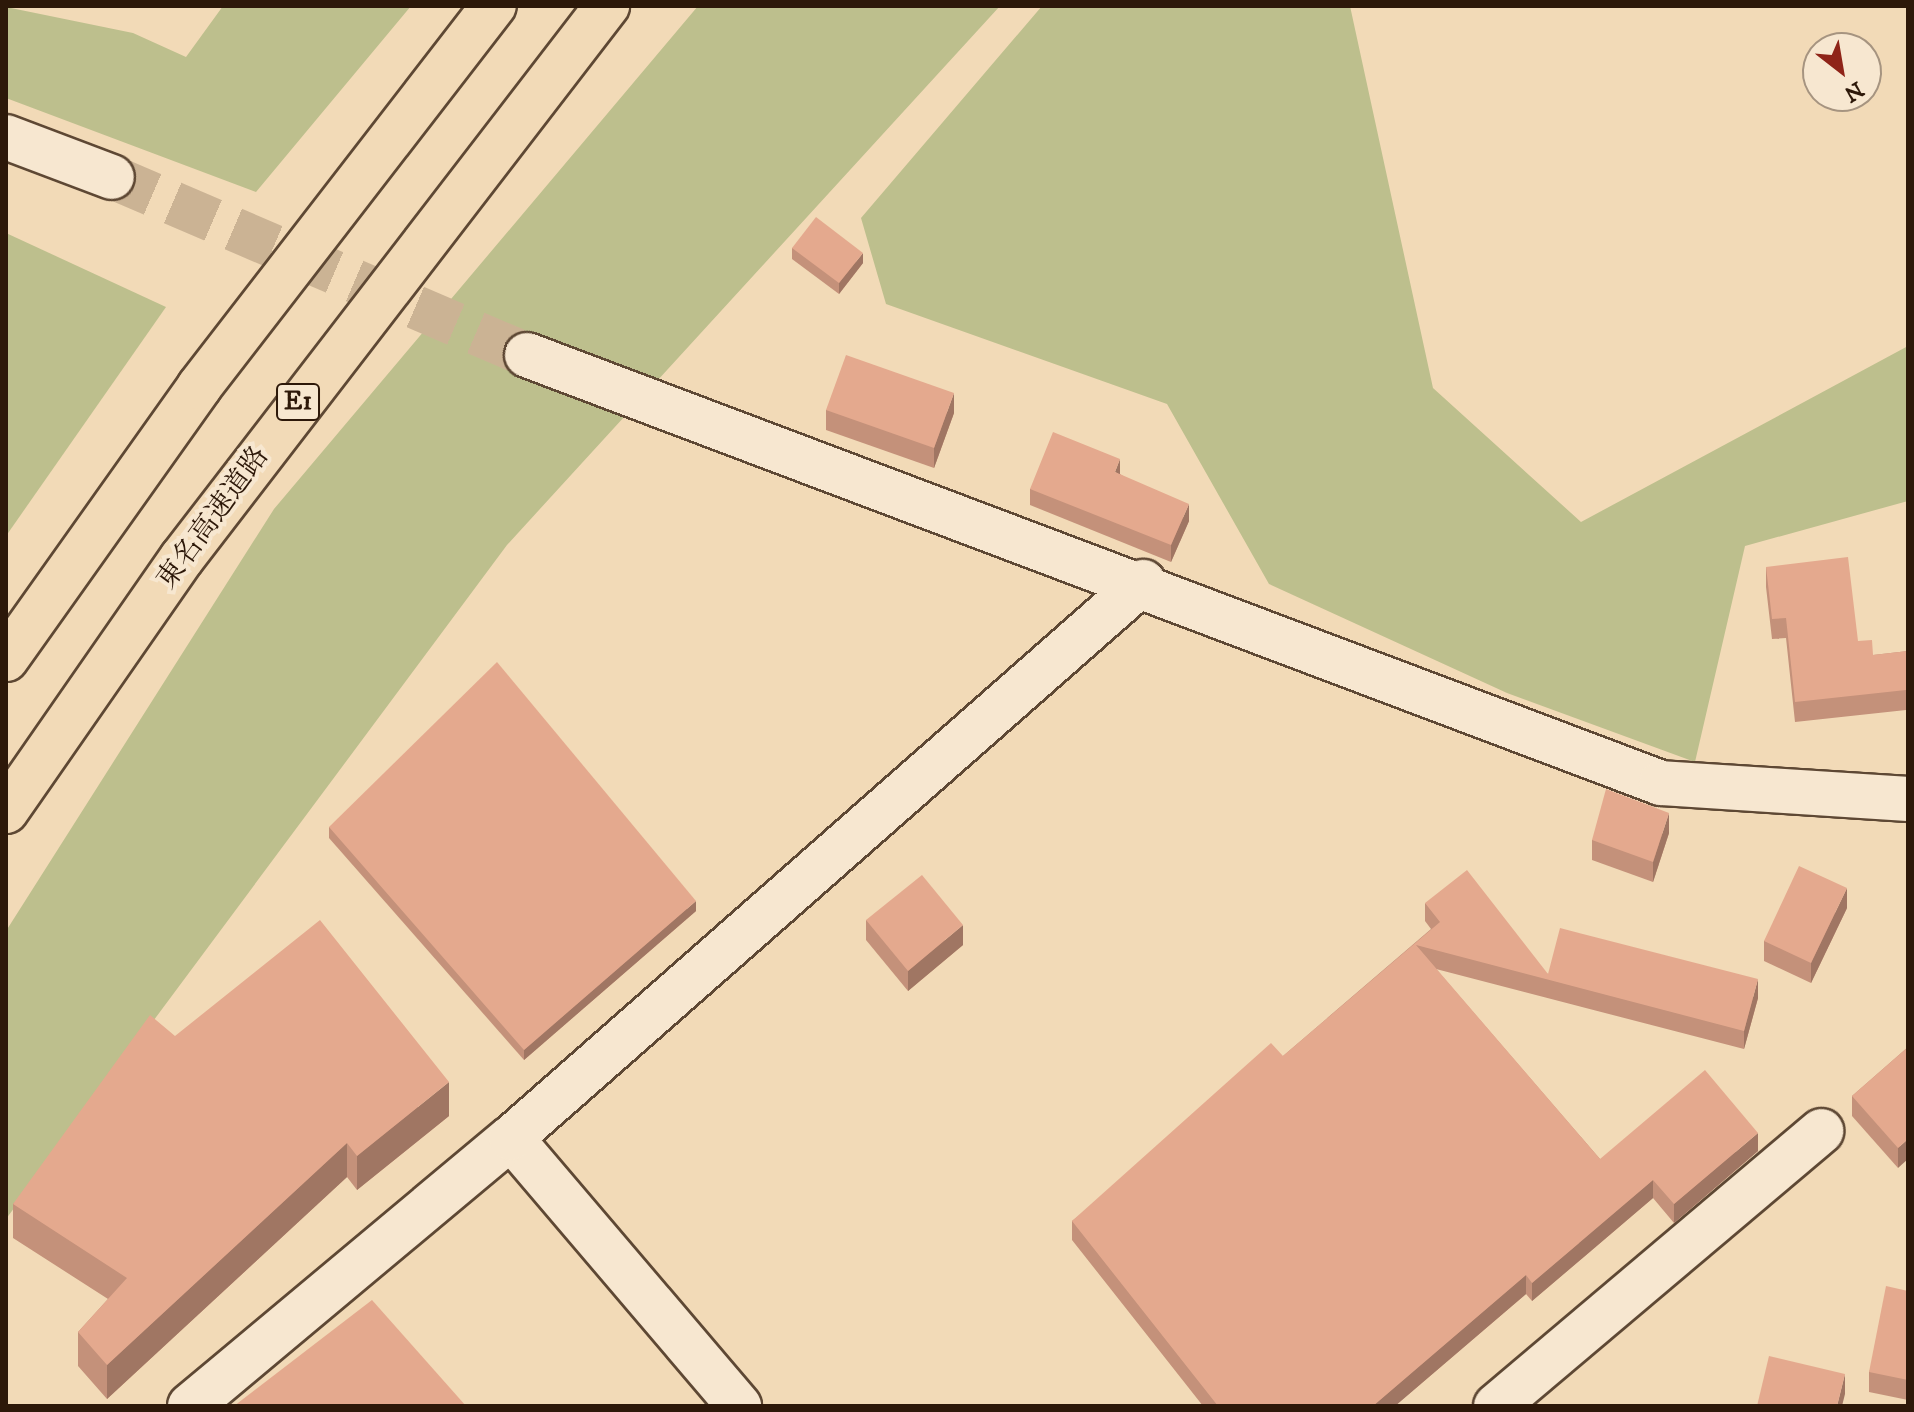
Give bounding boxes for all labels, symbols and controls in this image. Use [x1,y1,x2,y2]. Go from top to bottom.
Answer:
north arrow [1802,32,1882,112]
text: N [1839,75,1868,108]
road number: E1 [276,380,320,424]
street label: 東名高速道路 [150,440,276,596]

